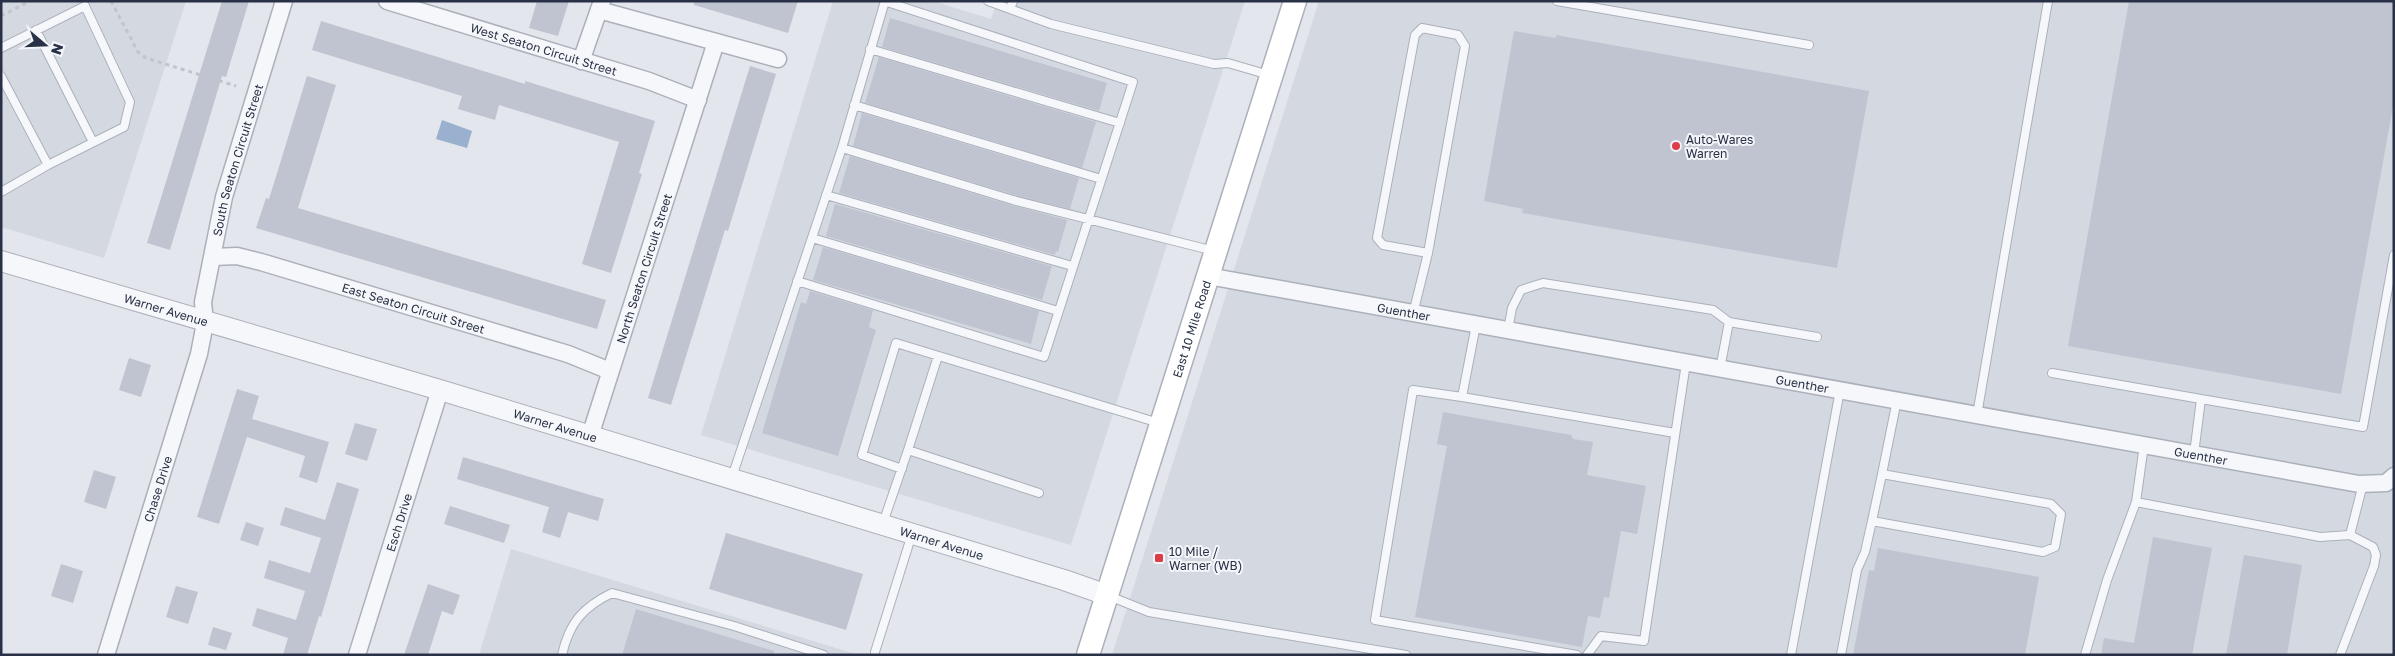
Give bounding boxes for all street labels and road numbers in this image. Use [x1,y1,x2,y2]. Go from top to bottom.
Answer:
street label: West Seaton Circuit Street [469,19,619,78]
street label: South Seaton Circuit Street [209,82,266,237]
street label: North Seaton Circuit Street [613,191,675,345]
street label: East 10 Mile Road [1169,278,1214,379]
street label: East Seaton Circuit Street [340,279,487,336]
street label: Warner Avenue [122,290,210,329]
street label: Guenther [1376,299,1432,324]
street label: Guenther [1775,371,1830,396]
street label: Warner Avenue [511,405,599,445]
street label: Guenther [2173,443,2229,468]
street label: Chase Drive [140,454,175,524]
street label: Esch Drive [382,491,415,553]
street label: Warner Avenue [898,523,986,563]

